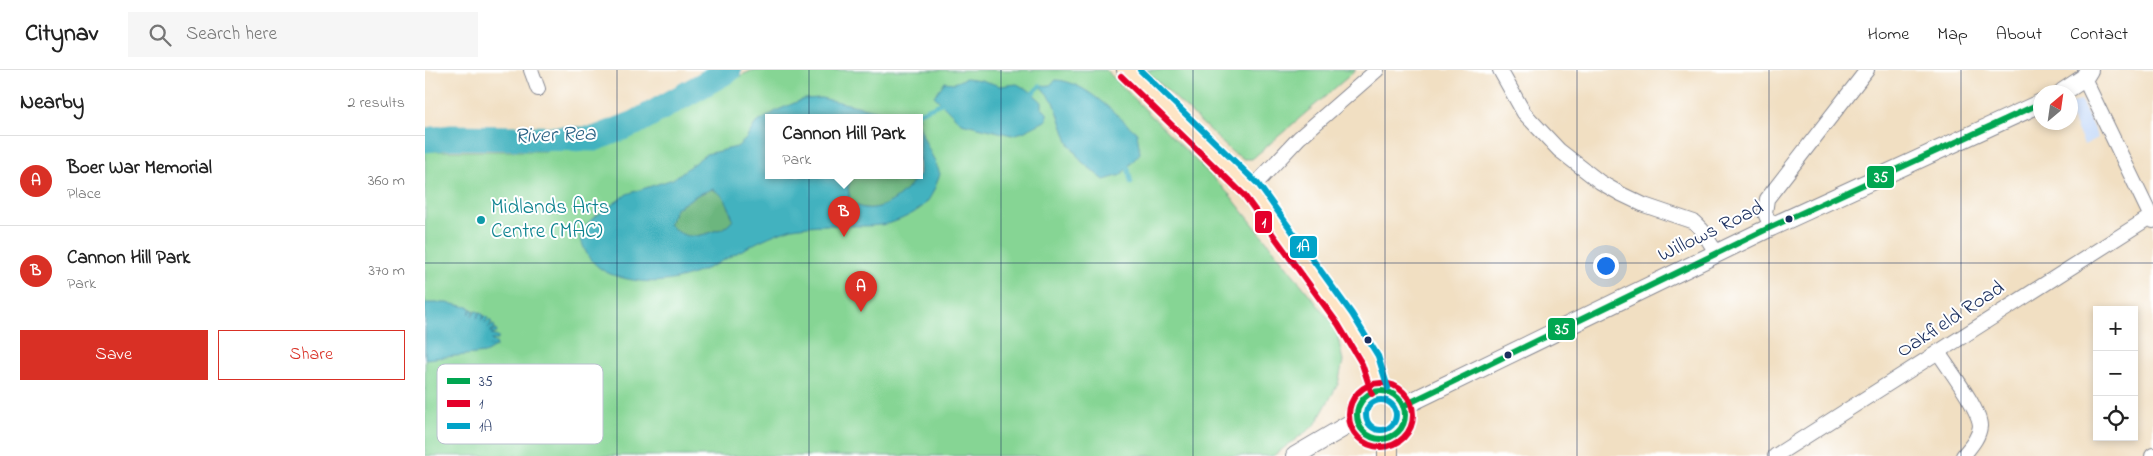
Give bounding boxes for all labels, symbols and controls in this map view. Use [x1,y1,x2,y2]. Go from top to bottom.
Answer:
search box [128,12,478,57]
text: Citynav [25,17,98,52]
icon: search [146,21,174,49]
text: Search here [186,21,277,48]
text: Home [1868,22,1909,48]
text: Map [1937,22,1968,48]
text: About [1996,22,2042,48]
text: Contact [2070,22,2128,48]
north arrow [2033,85,2078,130]
text: Nearby [20,88,84,118]
text: 2 results [347,91,405,115]
popup [765,114,923,179]
water label: River Rea [514,119,597,153]
text: Cannon Hill Park [782,121,906,148]
text: Park [782,148,811,172]
text: Boer War Memorial [67,155,212,182]
line badge: 35 [1866,165,1895,189]
text: 35 [1873,168,1888,189]
text: A [31,169,41,193]
text: 360 m [368,169,405,193]
text: Place [67,182,101,206]
place label: Midlands Arts Centre (MAC) [491,193,609,247]
street label: Willows Road [1653,193,1769,271]
pin: B [828,196,860,237]
line badge: 1 [1254,210,1273,234]
text: 1 [1262,213,1267,234]
marker: Midlands Arts Centre (MAC) [475,214,487,226]
unlabelled marker [1784,214,1794,224]
line badge: 1A [1289,235,1318,259]
text: 1A [1296,237,1310,258]
text: Cannon Hill Park [67,245,190,272]
your location [1593,253,1619,279]
text: B [31,259,41,283]
text: 370 m [368,259,405,283]
pin: A [845,271,877,312]
text: Park [67,272,96,296]
street label: Oakfield Road [1891,274,2011,366]
map controls [2093,306,2138,441]
button: + [2093,306,2138,351]
line badge: 35 [1547,317,1576,341]
text: 35 [1554,320,1569,341]
button: Save [20,330,208,380]
button: Share [218,330,405,380]
unlabelled marker [1363,335,1373,345]
unlabelled marker [1503,350,1513,360]
button: − [2093,351,2138,396]
legend [437,364,603,444]
text: 35 [479,372,493,393]
text: 1 [479,394,484,415]
button: locate [2093,396,2138,441]
text: 1A [479,417,492,438]

